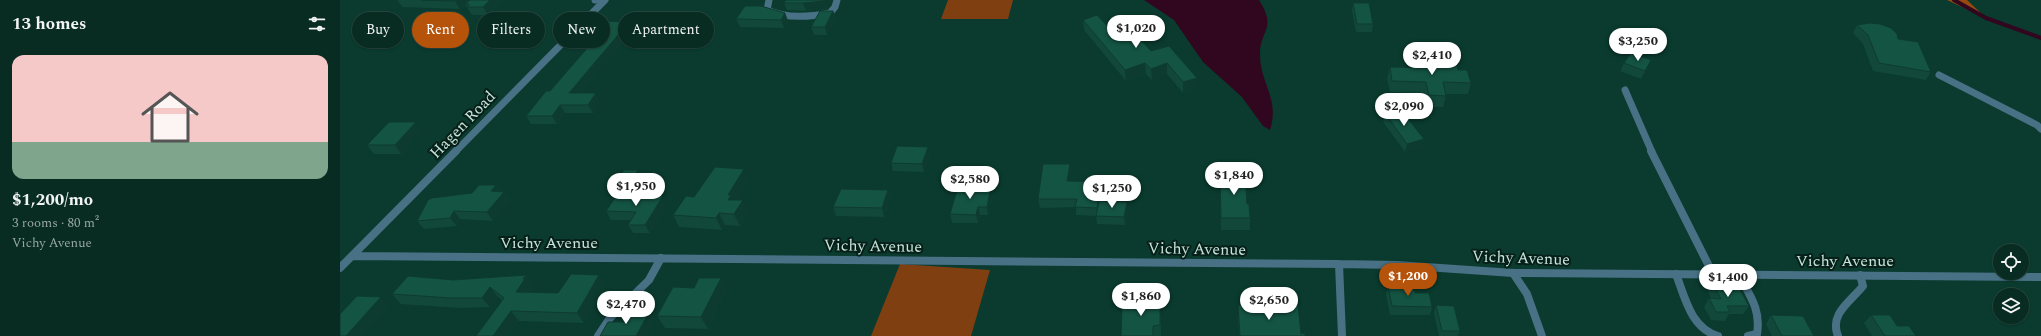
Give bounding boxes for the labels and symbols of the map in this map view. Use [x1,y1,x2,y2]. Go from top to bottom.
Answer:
pin: $1,020 [1103,15,1169,49]
pin: $3,250 [1605,28,1671,62]
pin: $2,410 [1399,42,1465,76]
street label: Hagen Road [424,85,501,164]
pin: $2,090 [1371,93,1437,127]
pin: $1,840 [1201,162,1267,196]
pin: $2,580 [937,166,1003,200]
pin: $1,950 [603,173,669,207]
pin: $1,250 [1079,175,1145,209]
street label: Vichy Avenue [500,231,598,255]
street label: Vichy Avenue [824,233,922,259]
street label: Vichy Avenue [1148,236,1246,262]
street label: Vichy Avenue [1471,244,1570,272]
street label: Vichy Avenue [1796,249,1894,273]
pin: $1,200 [1375,263,1441,297]
pin: $1,400 [1695,264,1761,298]
pin: $1,860 [1108,283,1174,317]
pin: $2,650 [1236,287,1302,321]
pin: $2,470 [593,291,659,325]

